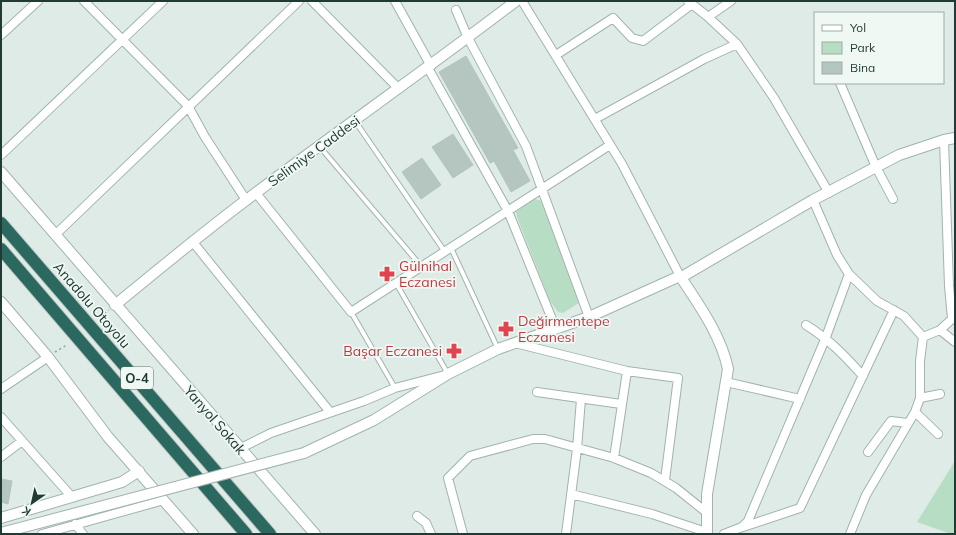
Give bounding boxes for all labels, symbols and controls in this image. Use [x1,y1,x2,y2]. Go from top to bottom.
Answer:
legend [814,12,944,84]
text: Yol [849,20,866,35]
text: Park [850,40,876,55]
text: Bina [850,60,875,75]
street label: Selimiye Caddesi [264,111,364,191]
place label: Gülnihal Eczanesi [399,257,456,291]
street label: Anadolu Otoyolu [50,258,134,352]
pharmacy icon: Gülnihal Eczanesi [378,265,396,283]
place label: Değirmentepe Eczanesi [518,312,610,346]
pharmacy icon: Değirmentepe Eczanesi [497,320,515,338]
place label: Başar Eczanesi [343,342,442,360]
pharmacy icon: Başar Eczanesi [445,342,463,360]
road number: O-4 [121,367,153,389]
street label: Yanyol Sokak [179,381,250,459]
north arrow [12,483,52,523]
text: K [19,503,33,519]

